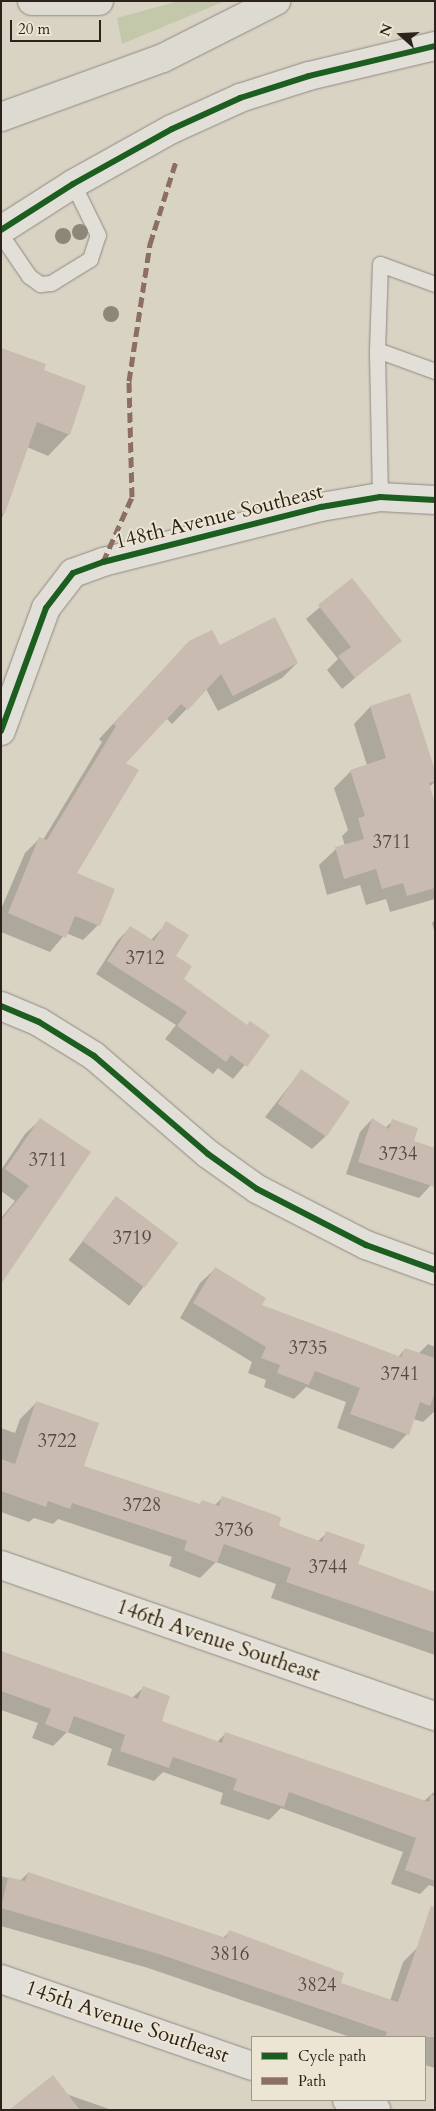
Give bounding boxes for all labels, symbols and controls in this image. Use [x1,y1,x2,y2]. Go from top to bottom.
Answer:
scale bar [12,10,104,42]
north arrow [376,10,426,60]
text: 20 m [18,19,50,39]
text: N [375,21,397,39]
street label: 148th Avenue Southeast [112,479,326,555]
house number: 3711 [373,832,411,854]
house number: 3712 [126,948,164,970]
house number: 3734 [379,1144,417,1166]
house number: 3711 [29,1150,67,1172]
house number: 3719 [113,1228,151,1250]
house number: 3735 [289,1338,327,1360]
house number: 3741 [381,1364,419,1386]
house number: 3722 [38,1431,76,1453]
house number: 3728 [123,1495,161,1517]
house number: 3736 [215,1520,253,1542]
house number: 3744 [309,1557,347,1579]
street label: 146th Avenue Southeast [113,1594,323,1688]
house number: 3816 [211,1944,249,1966]
street label: 145th Avenue Southeast [22,1975,232,2069]
house number: 3824 [298,1975,336,1997]
legend [251,2036,426,2101]
text: Cycle path [298,2046,366,2066]
text: Path [298,2071,326,2091]

